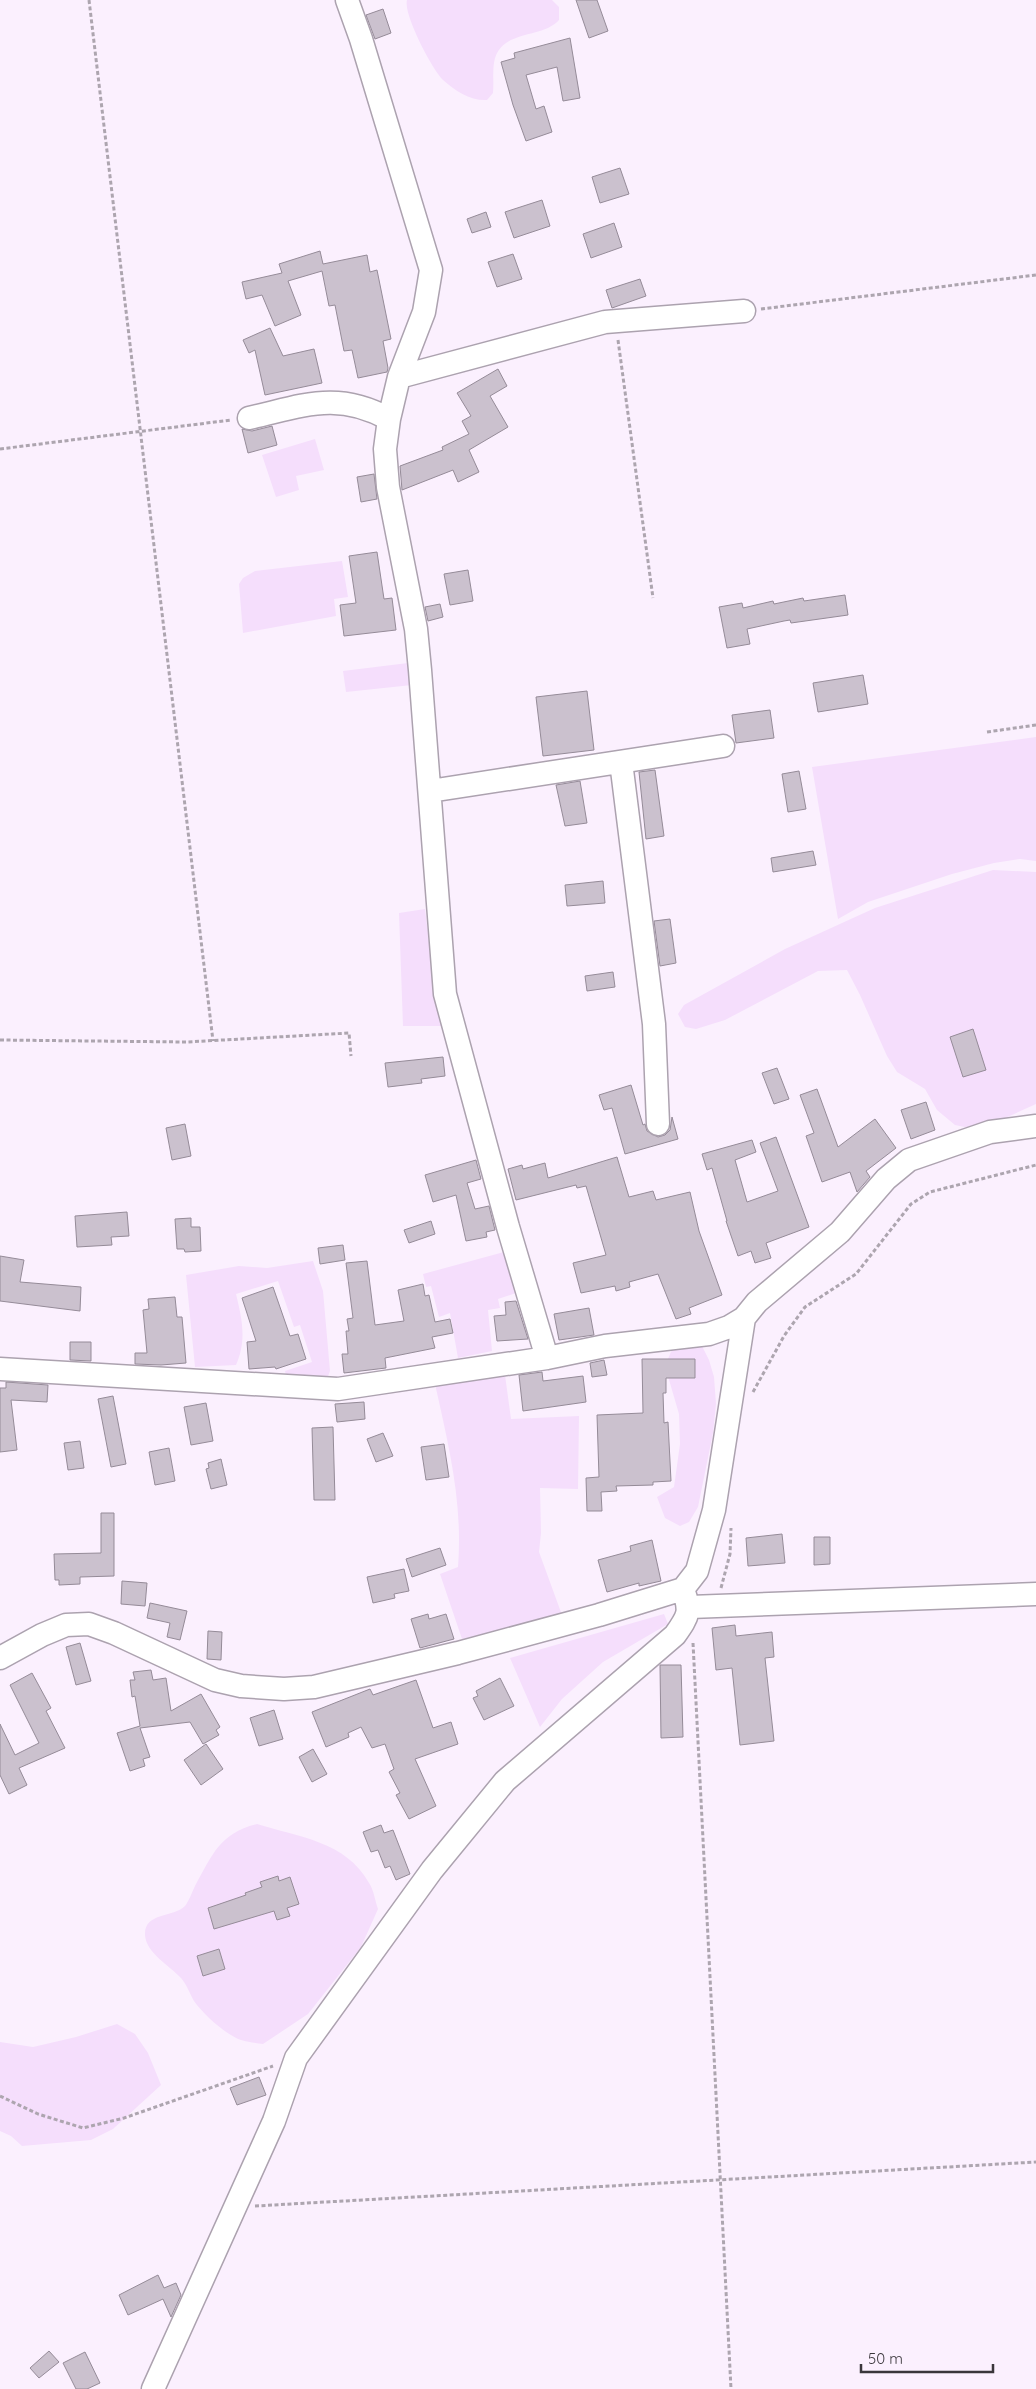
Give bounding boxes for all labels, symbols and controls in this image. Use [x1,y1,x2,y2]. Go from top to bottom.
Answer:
scale bar [861,2342,994,2374]
text: 50 m [868,2349,903,2368]

